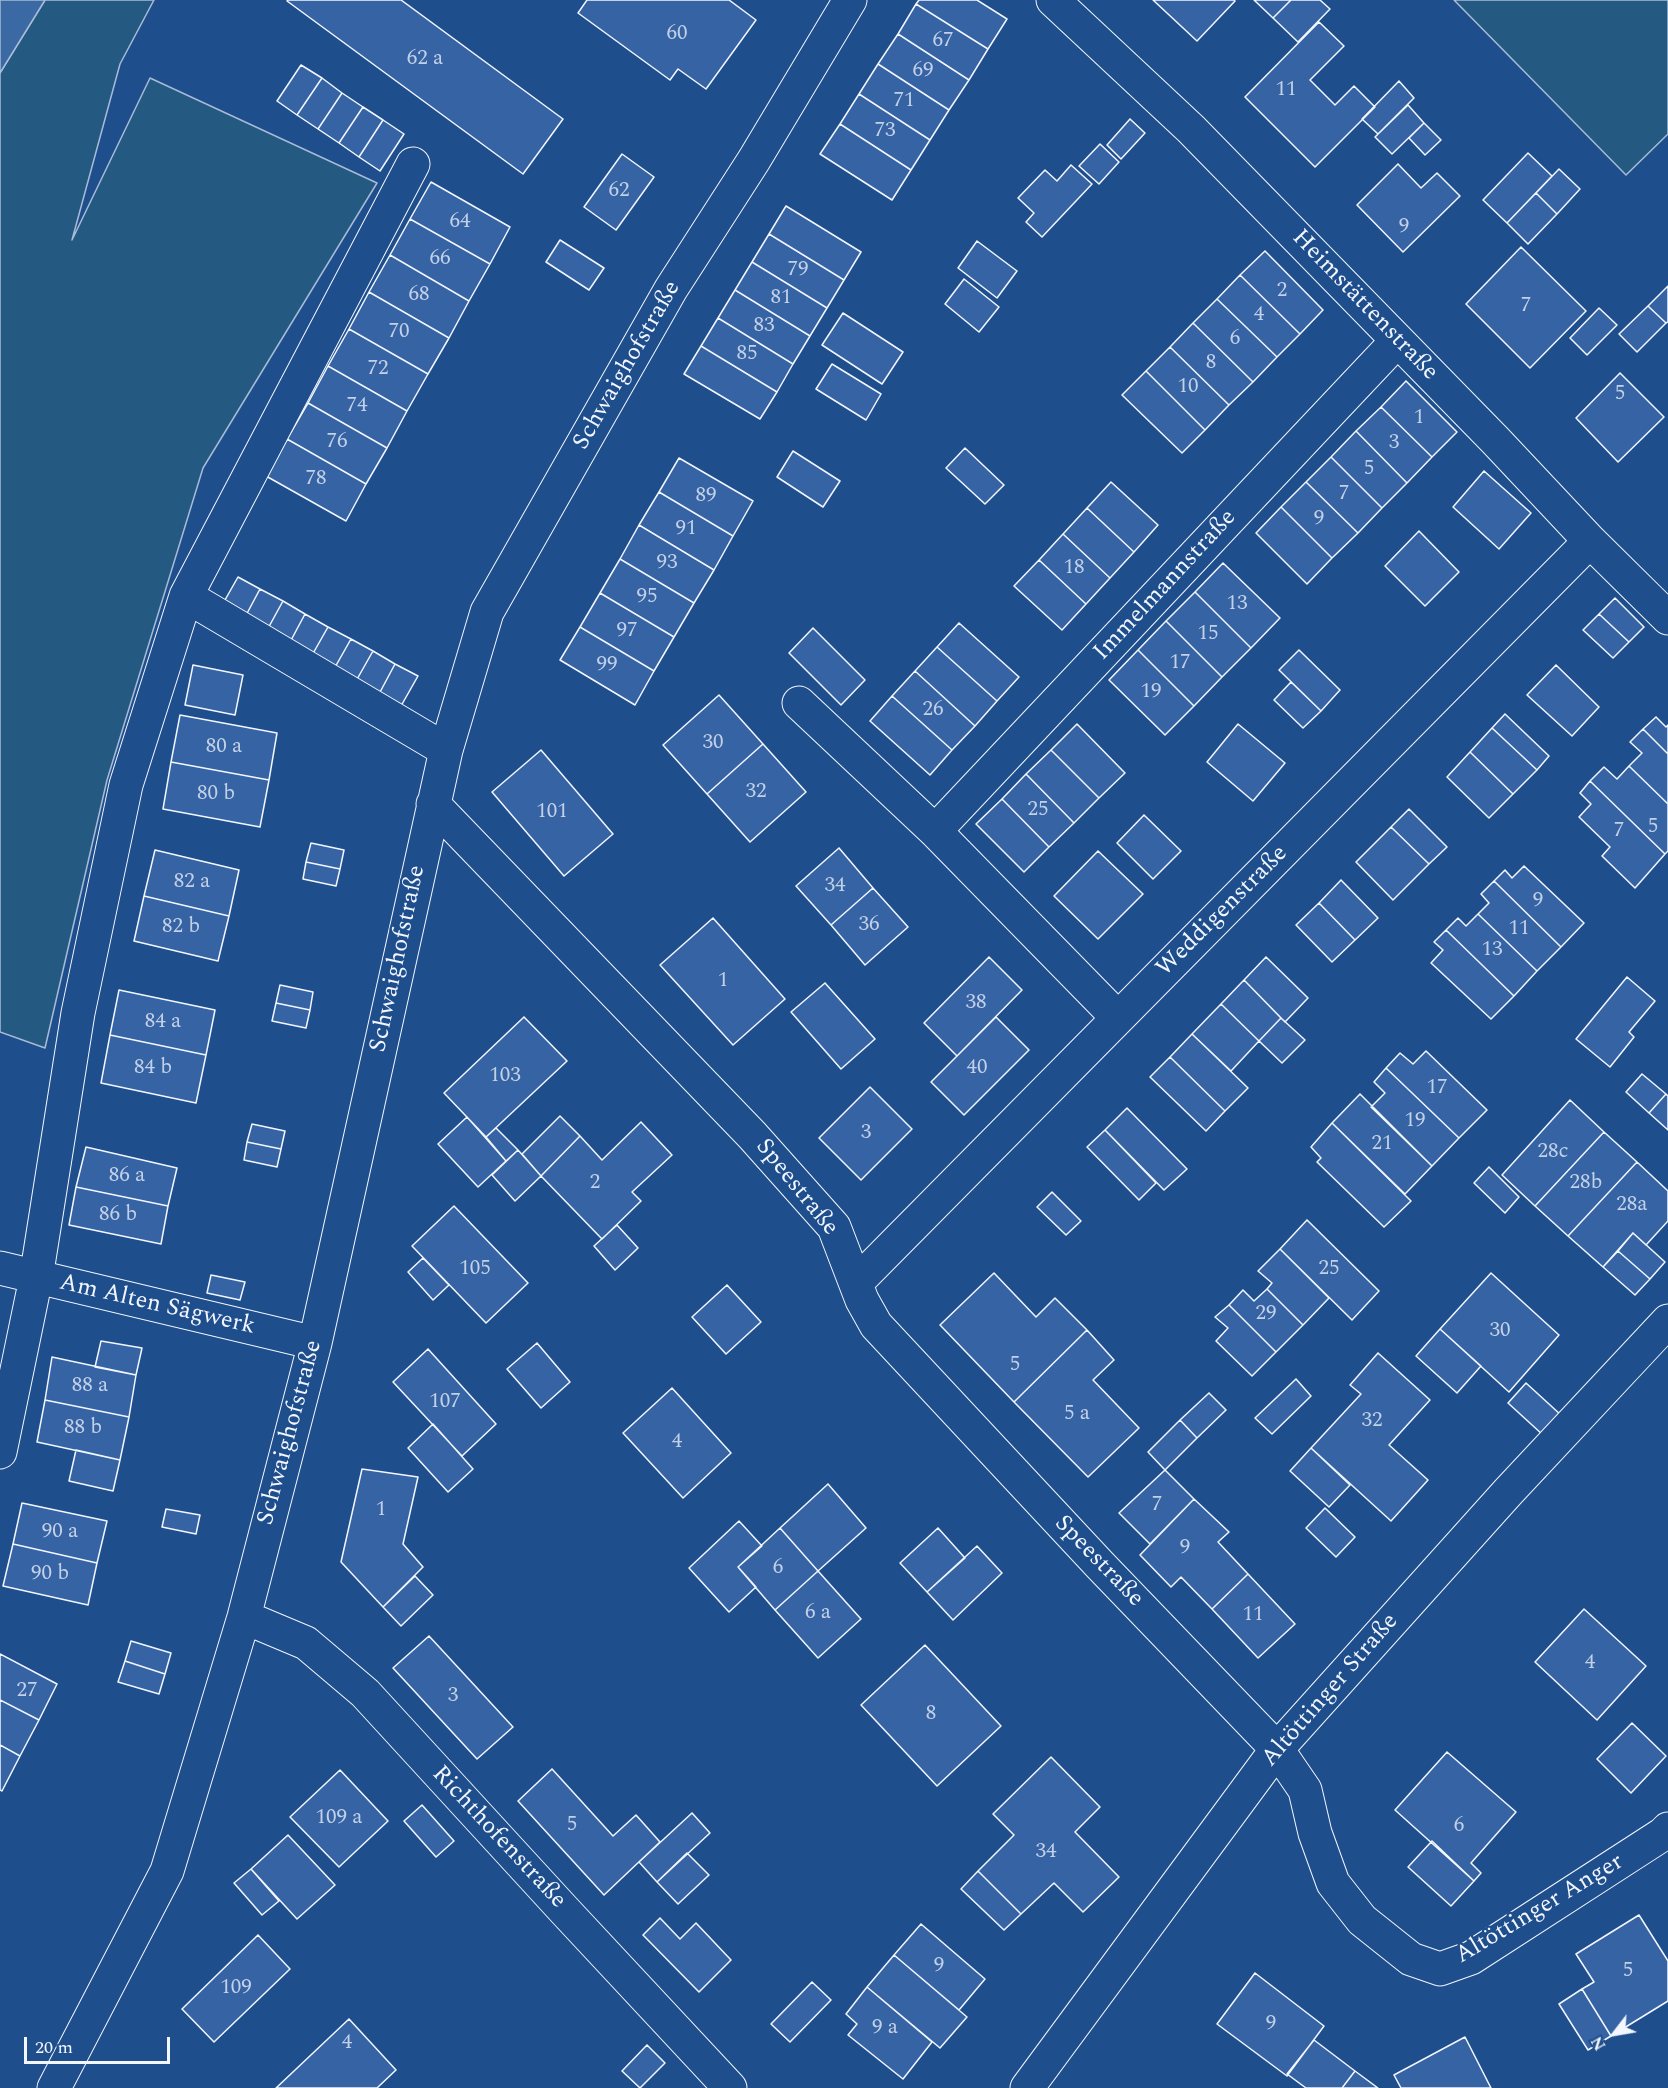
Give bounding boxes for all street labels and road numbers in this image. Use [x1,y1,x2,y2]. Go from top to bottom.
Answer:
street label: Heimstättenstraße [1285,225,1443,387]
street label: Schwaighofstraße [568,276,688,456]
street label: Immelmannstraße [1089,505,1243,667]
street label: Weddigenstraße [1151,840,1295,984]
street label: Schwaighofstraße [365,863,433,1055]
street label: Speestraße [748,1134,844,1242]
street label: Am Alten Sägwerk [56,1269,258,1343]
street label: Schwaighofstraße [252,1337,330,1529]
street label: Speestraße [1047,1510,1149,1614]
street label: Altöttinger Straße [1257,1608,1405,1774]
street label: Richthofenstraße [425,1761,571,1915]
street label: Altöttinger Anger [1451,1849,1629,1971]

